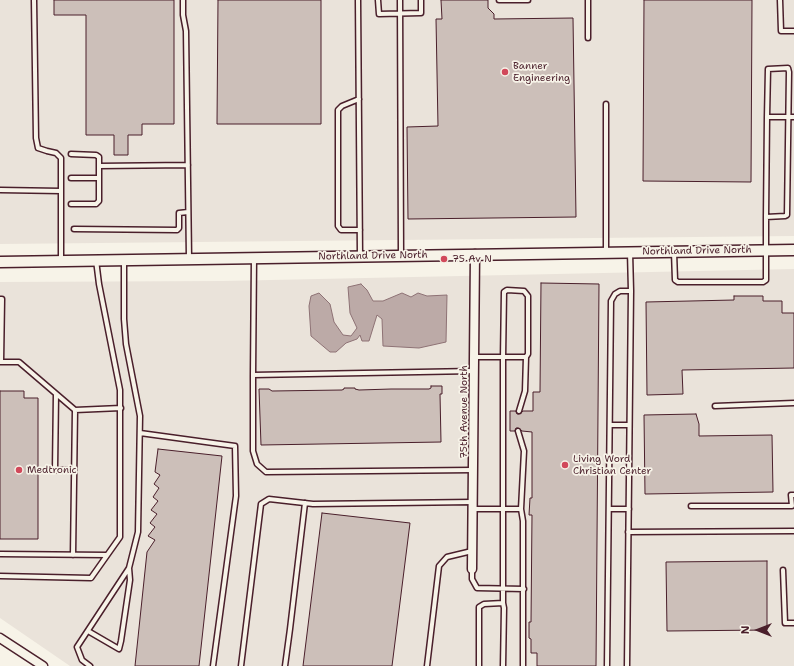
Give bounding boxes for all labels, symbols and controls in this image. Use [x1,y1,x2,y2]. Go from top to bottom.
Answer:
place label: Banner Engineering [513,60,570,84]
marker: Banner Engineering [500,67,510,77]
street label: Northland Drive North [642,244,752,258]
street label: Northland Drive North [318,249,428,263]
place label: 75 Av N [452,253,492,265]
marker: 75 Av N [439,254,449,264]
street label: 75th Avenue North [458,365,470,459]
place label: Living Word Christian Center [573,453,651,476]
marker: Living Word Christian Center [560,460,570,470]
place label: Medtronic [27,464,77,476]
marker: Medtronic [14,465,24,475]
north arrow [738,610,778,650]
text: N [738,626,753,634]

